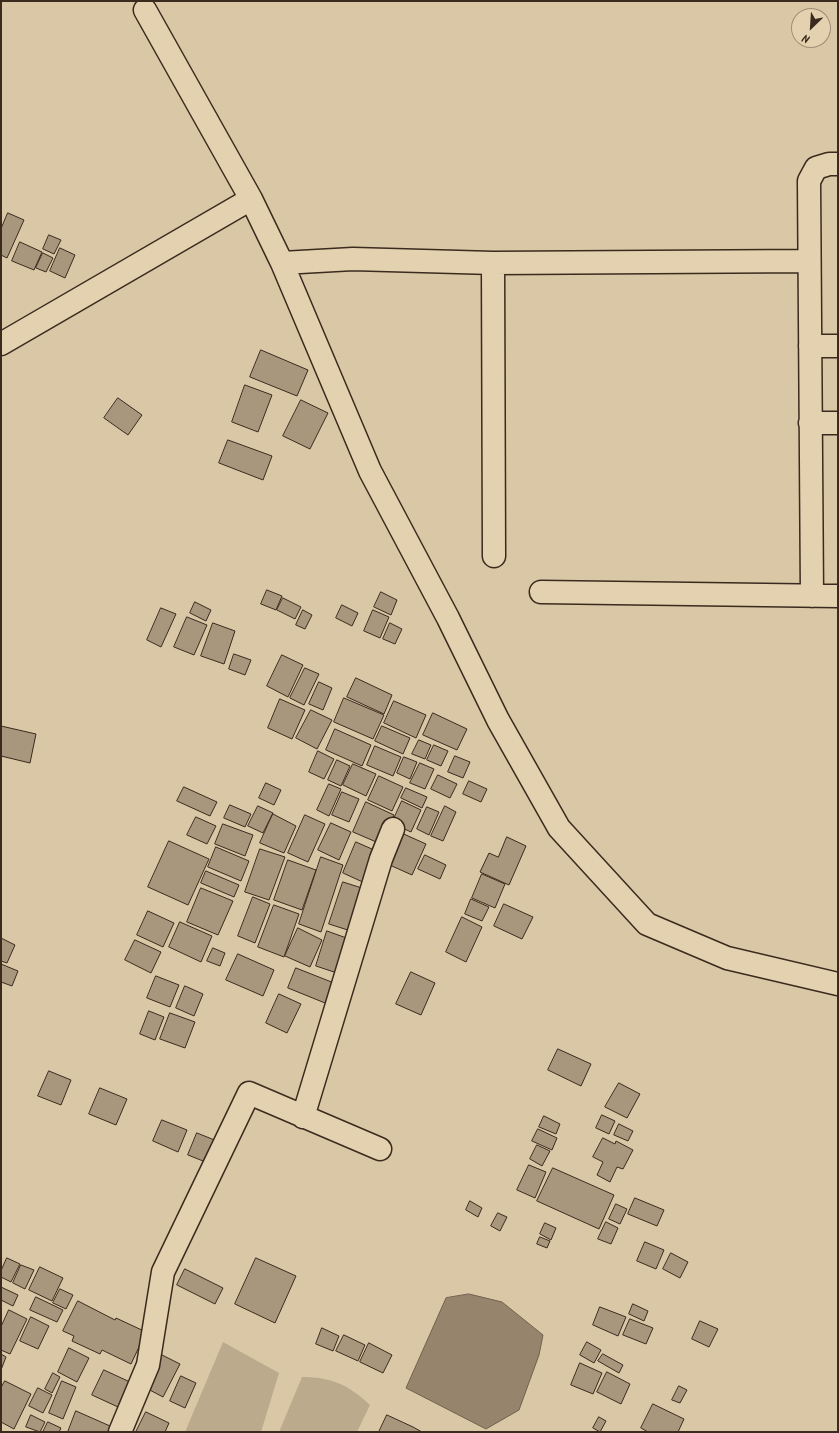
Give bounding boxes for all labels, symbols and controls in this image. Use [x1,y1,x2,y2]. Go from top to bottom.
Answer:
north arrow [791,8,831,48]
text: N [799,28,813,48]

